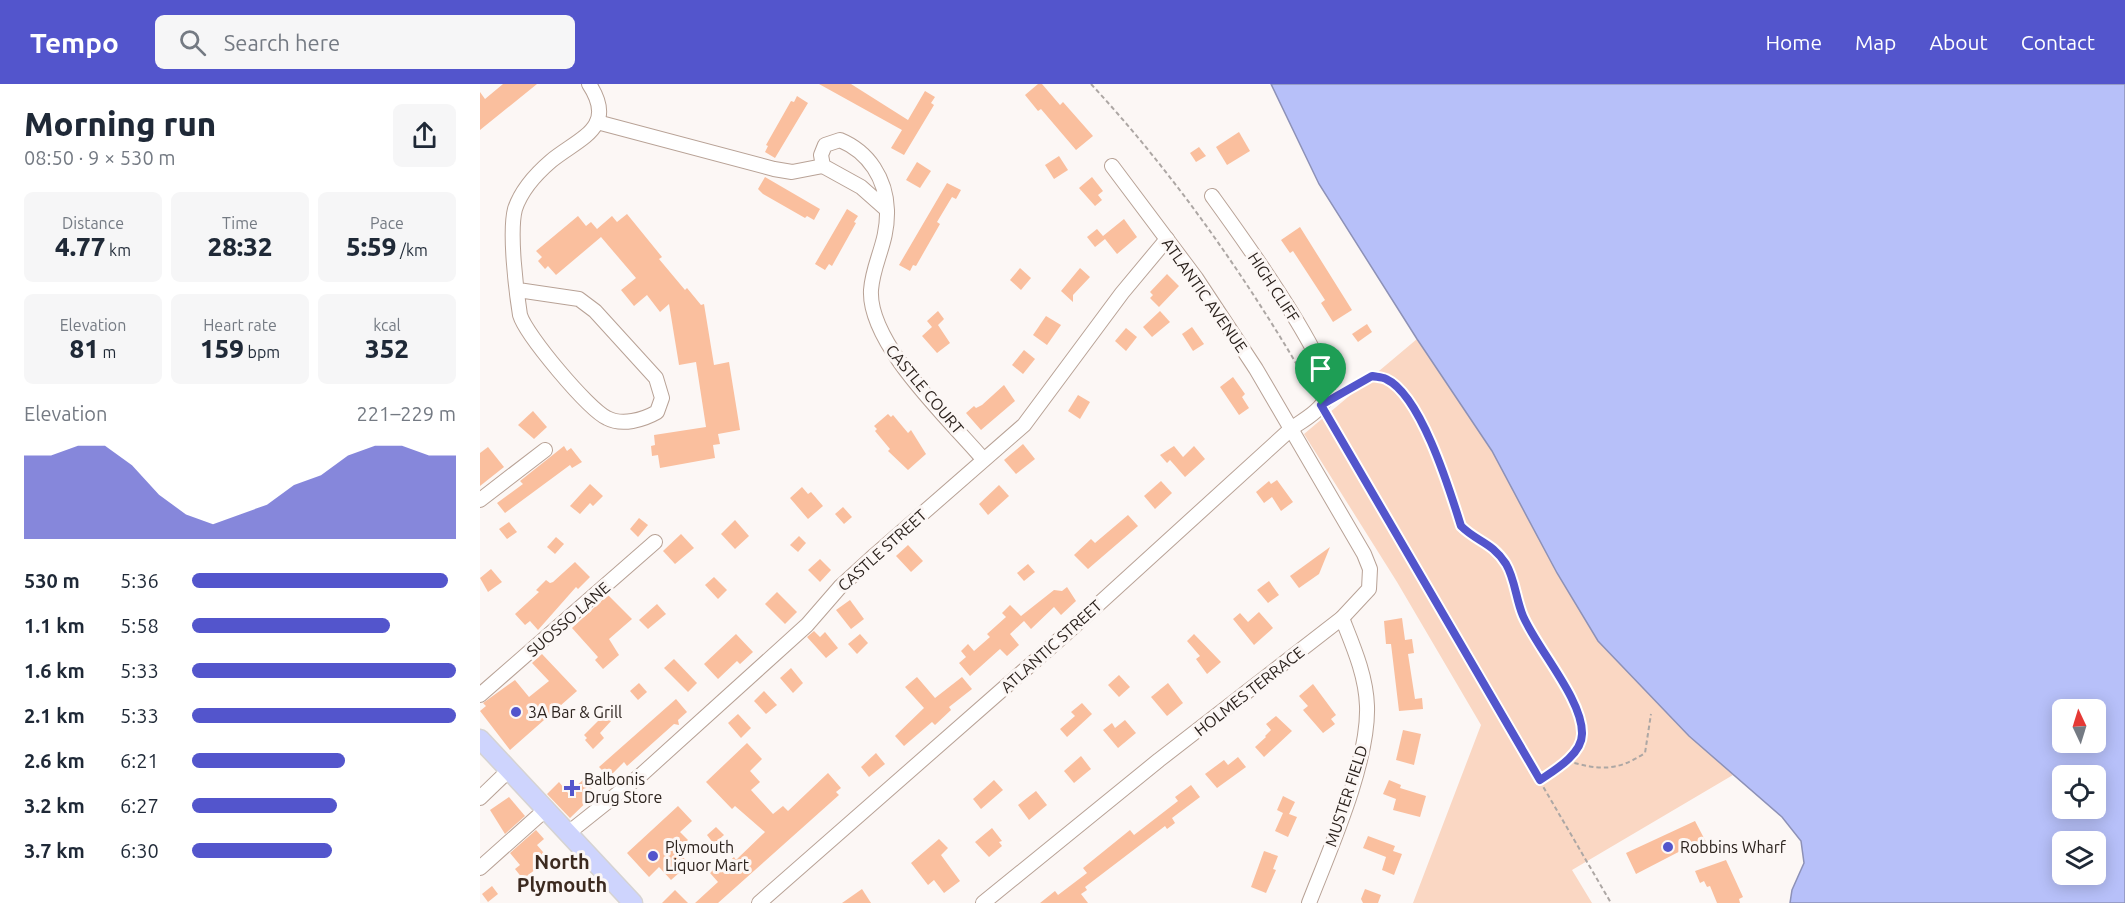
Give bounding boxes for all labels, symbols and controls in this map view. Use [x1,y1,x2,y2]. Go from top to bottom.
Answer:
search box [155,15,575,69]
icon: search [176,26,209,59]
text: Tempo [30,27,119,58]
text: Search here [224,30,340,55]
text: Home [1765,30,1822,54]
text: Map [1855,30,1896,54]
text: About [1929,30,1988,54]
text: Contact [2021,30,2095,54]
button: share [393,104,456,167]
text: Morning run [24,105,216,142]
text: 08:50 · 9 × 530 m [24,146,176,169]
text: Distance [62,214,124,232]
text: Time [222,214,258,232]
text: Pace [370,214,404,232]
text: 4.77 [55,232,105,261]
text: 28:32 [207,232,273,261]
text: 5:59 [346,232,396,261]
street label: ATLANTIC AVENUE [1159,234,1251,356]
text: km [105,241,131,259]
text: /km [396,241,428,259]
street label: HIGH CLIFF [1245,249,1303,325]
text: Elevation [60,316,126,334]
text: Heart rate [203,316,277,334]
text: kcal [373,316,401,334]
text: 81 [70,334,99,363]
text: 159 [200,334,244,363]
text: 352 [365,334,409,363]
street label: CASTLE COURT [883,341,968,437]
text: m [99,343,116,361]
text: bpm [244,343,280,361]
pin [1295,343,1346,405]
icon: arrive [1304,352,1337,385]
text: Elevation [24,402,107,425]
text: 221–229 m [357,402,456,425]
street label: CASTLE STREET [834,505,930,594]
text: 530 m [24,569,80,592]
text: 5:36 [120,569,159,592]
street label: SUOSSO LANE [523,578,613,660]
street label: ATLANTIC STREET [997,596,1105,696]
text: 1.1 km [24,614,85,637]
text: 5:58 [120,614,159,637]
street label: HOLMES TERRACE [1191,643,1307,739]
text: 1.6 km [24,659,85,682]
text: 5:33 [120,659,159,682]
north arrow [2052,699,2106,753]
map controls [2052,699,2106,885]
place label: 3A Bar & Grill [528,703,622,721]
text: 2.1 km [24,704,85,727]
text: 5:33 [120,704,159,727]
marker: 3A Bar & Grill [509,705,523,719]
street label: MUSTER FIELD [1321,743,1371,849]
text: 2.6 km [24,749,85,772]
text: 6:21 [120,749,159,772]
button: locate [2052,765,2106,819]
place label: Balbonis Drug Store [584,770,662,806]
marker: Balbonis Drug Store [565,781,579,795]
text: 3.2 km [24,794,85,817]
text: 6:27 [120,794,159,817]
button: layers [2052,831,2106,885]
place label: Plymouth Liquor Mart [665,838,750,874]
place label: Robbins Wharf [1680,838,1787,856]
text: 3.7 km [24,839,85,862]
text: 6:30 [120,839,159,862]
marker: Robbins Wharf [1661,840,1675,854]
marker: Plymouth Liquor Mart [646,849,660,863]
district label: North Plymouth [517,850,607,896]

